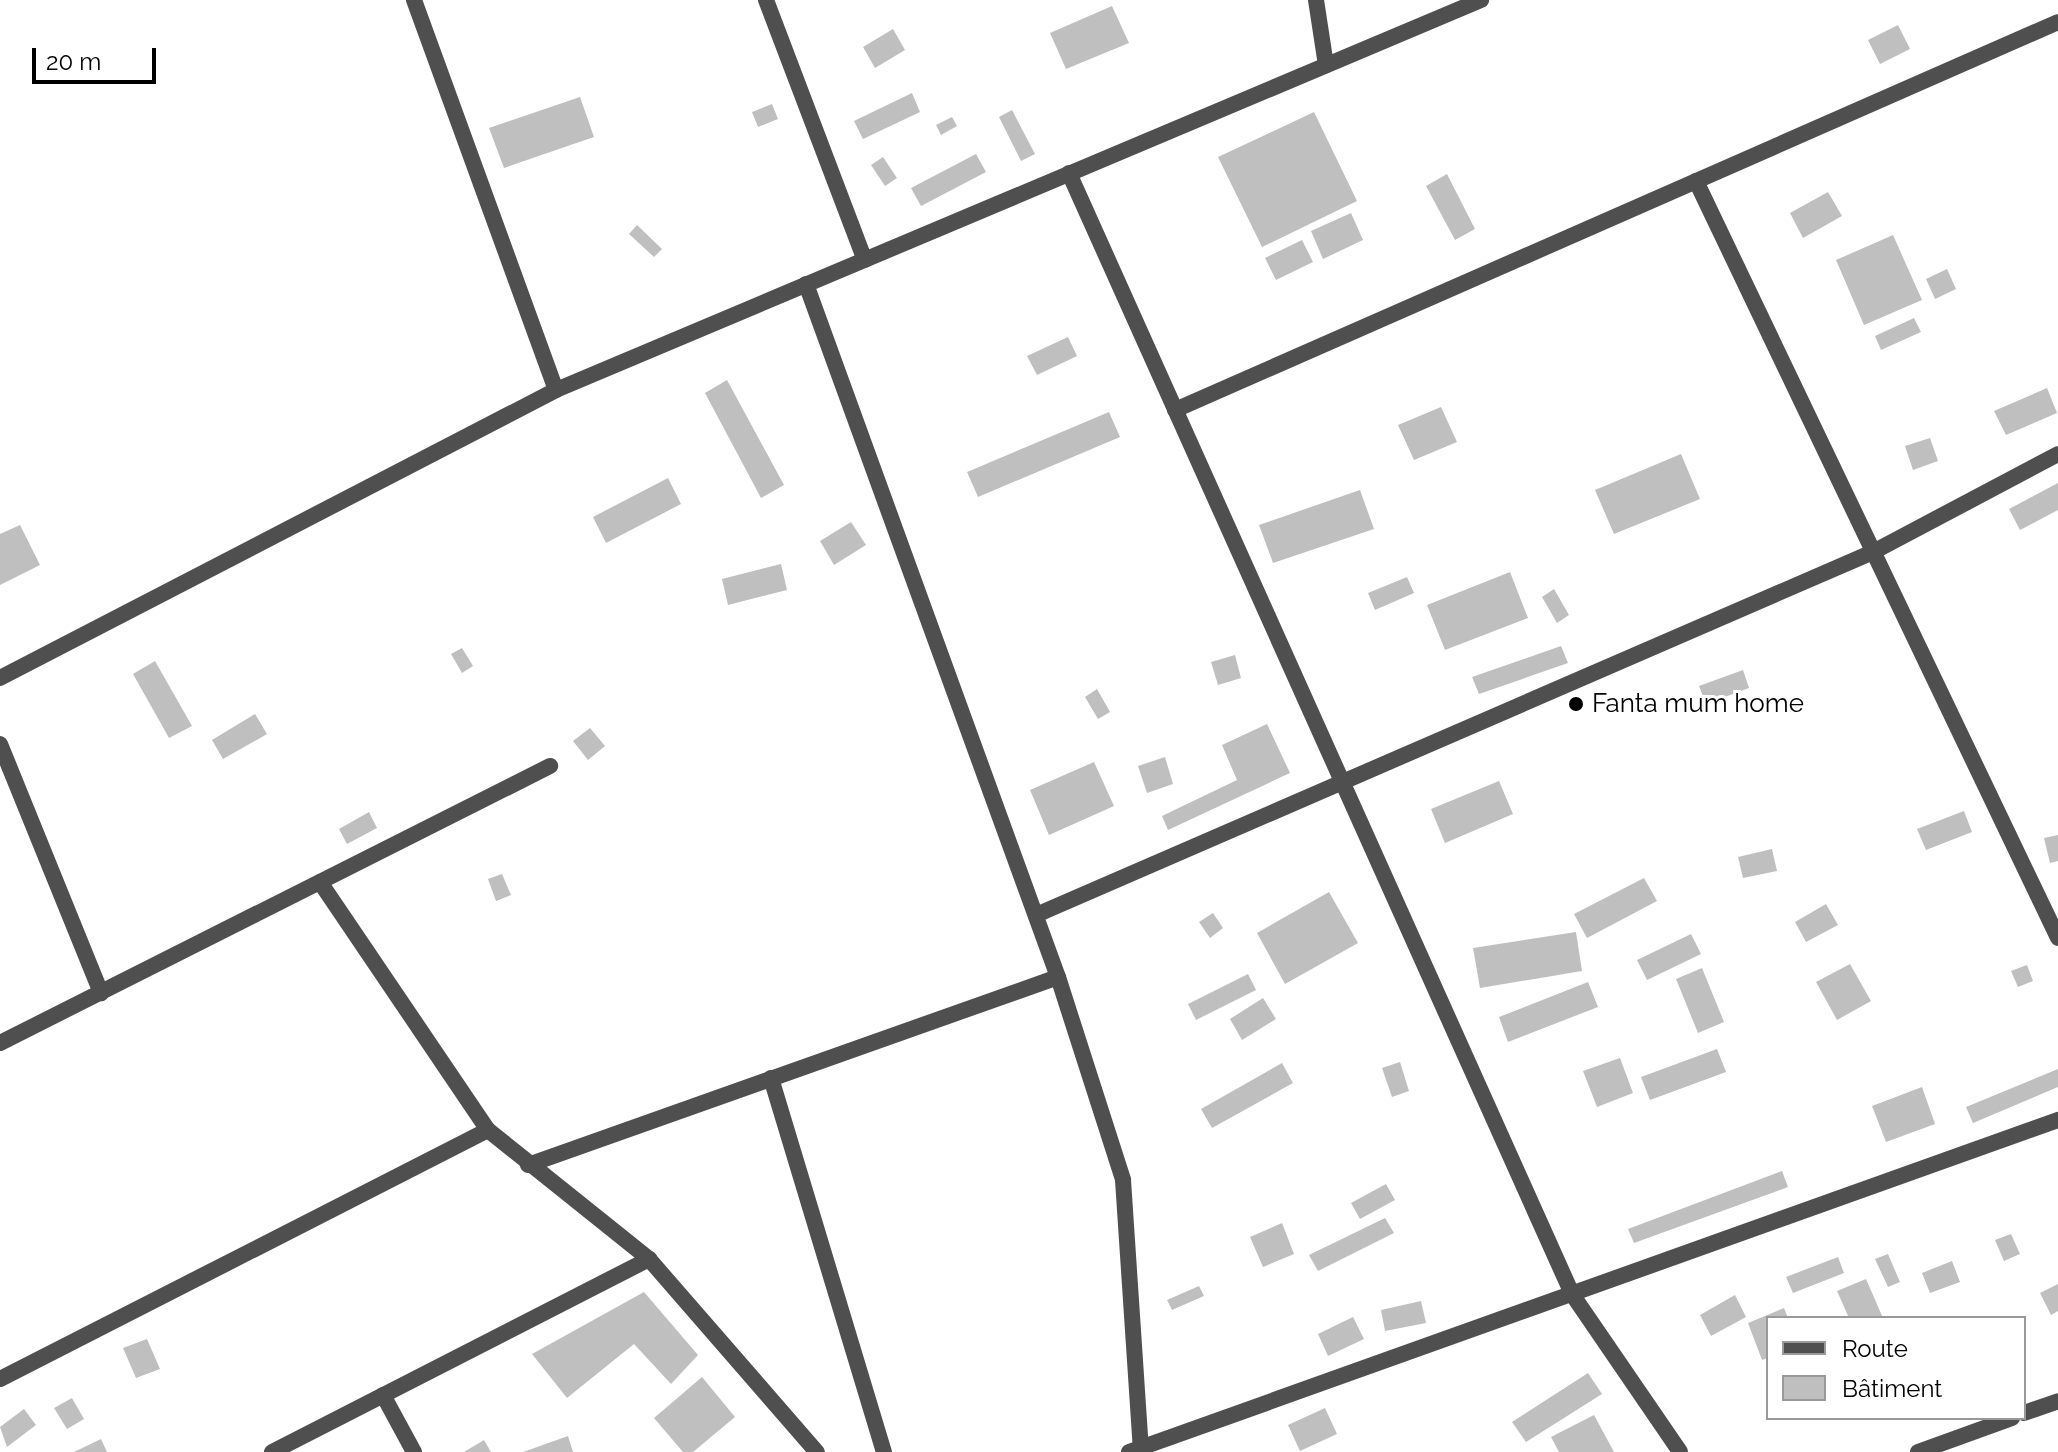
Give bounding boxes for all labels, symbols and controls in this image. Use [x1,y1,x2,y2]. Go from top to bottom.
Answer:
scale bar [36,32,160,82]
text: 20 m [46,47,101,76]
place label: Fanta mum home [1592,688,1804,720]
marker: Fanta mum home [1567,695,1585,713]
legend [1766,1316,2026,1420]
text: Route [1842,1334,1908,1363]
text: Bâtiment [1842,1374,1942,1403]

